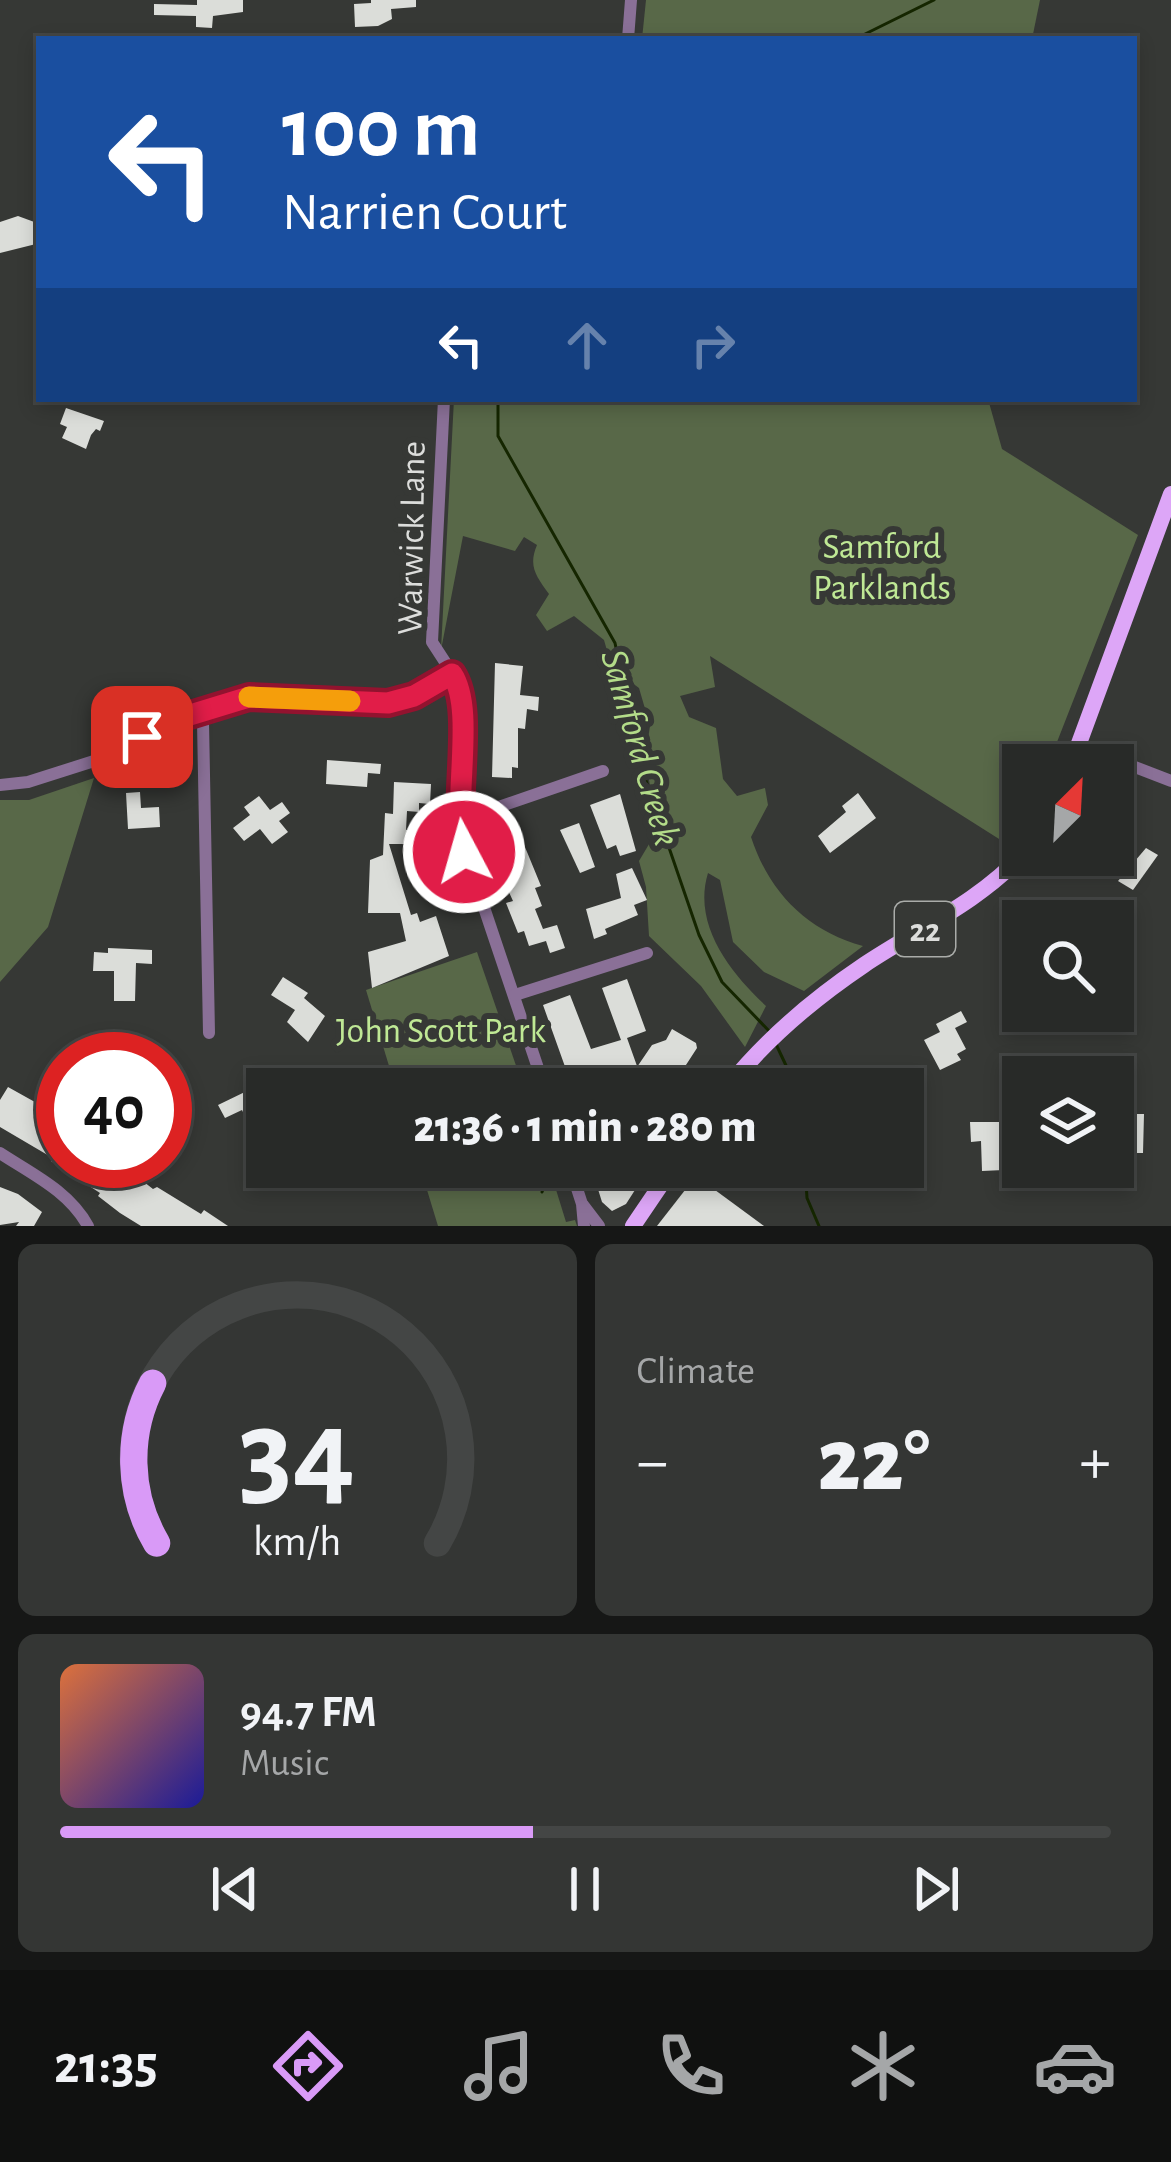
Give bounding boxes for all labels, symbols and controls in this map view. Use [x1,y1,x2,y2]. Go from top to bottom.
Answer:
icon: left [84,84,240,240]
text: 100 m [282,88,480,172]
text: Narrien Court [282,186,567,240]
icon: left [428,312,494,378]
icon: ahead [554,312,620,378]
icon: right [680,312,746,378]
street label: Warwick Lane [392,441,432,635]
park label: Samford Parklands [813,529,951,606]
water label: Samford Creek [593,645,686,850]
pin [91,686,193,788]
icon: arrive [109,704,175,770]
north arrow [1002,744,1134,876]
map controls [1002,744,1134,1188]
position arrow [401,789,527,915]
button: search [1002,900,1134,1032]
road number: 22 [895,902,955,956]
park label: John Scott Park [336,1013,546,1049]
speed limit sign: 40 [36,1032,192,1188]
button: layers [1002,1056,1134,1188]
text: 21:36 · 1 min · 280 m [413,1105,757,1150]
text: Climate [637,1352,755,1391]
text: 34 [239,1392,356,1517]
text: 22° [818,1417,930,1507]
text: − [637,1429,668,1495]
text: + [1079,1429,1111,1495]
text: km/h [253,1521,341,1564]
text: 94.7 FM [240,1690,377,1735]
text: Music [240,1744,329,1783]
icon: previous [202,1856,268,1922]
icon: pause [552,1856,618,1922]
icon: next [903,1856,969,1922]
icon: directions [266,2024,350,2108]
icon: music [457,2024,541,2108]
icon: phone [649,2024,733,2108]
icon: climate [841,2024,925,2108]
icon: car [1033,2024,1117,2108]
text: 21:35 [54,2039,158,2093]

